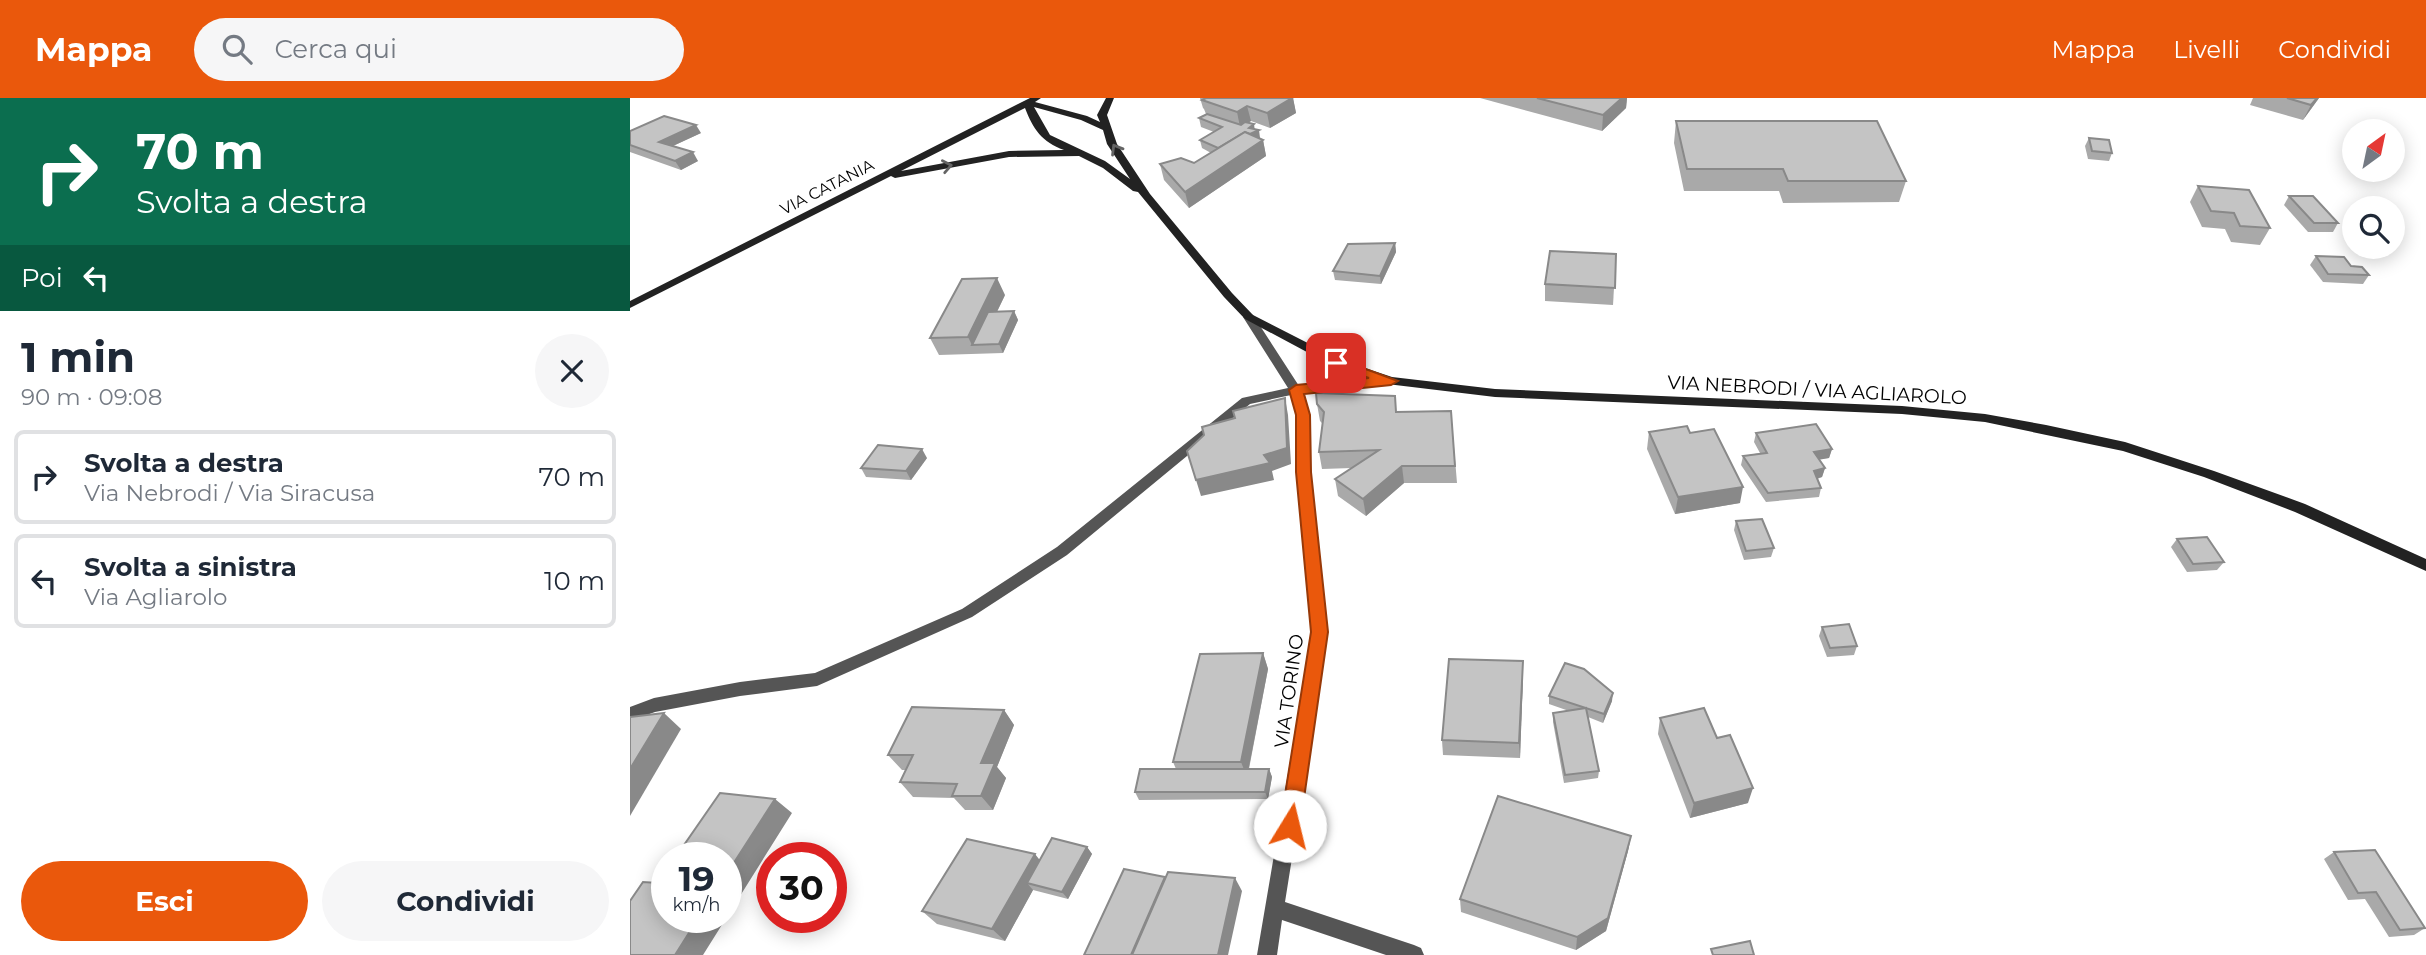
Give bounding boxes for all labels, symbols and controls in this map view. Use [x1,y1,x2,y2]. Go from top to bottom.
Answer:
search box [194,18,684,81]
text: Mappa [35,29,152,69]
icon: search [218,30,256,68]
text: Cerca qui [274,33,397,65]
text: Mappa [2052,35,2135,64]
text: Livelli [2173,35,2240,64]
text: Condividi [2278,35,2391,64]
north arrow [2342,119,2404,182]
map controls [2342,119,2405,259]
text: 70 m [136,122,264,181]
icon: right [21,126,112,217]
one-way arrow [1111,143,1124,156]
street label: VIA CATANIA [777,155,878,219]
one-way arrow [941,159,953,174]
text: Svolta a destra [136,182,368,221]
button: search [2342,196,2405,259]
icon: left [77,259,115,297]
text: Poi [21,262,63,294]
text: 1 min [21,331,135,383]
pin [1306,333,1366,393]
button: close [535,334,609,408]
icon: arrive [1317,344,1355,382]
street label: VIA NEBRODI / VIA AGLIAROLO [1667,371,1967,409]
text: 90 m · 09:08 [21,383,163,411]
text: Svolta a destra [84,447,284,479]
icon: right [25,458,63,496]
text: 70 m [539,461,605,493]
text: Via Nebrodi / Via Siracusa [84,479,375,507]
text: Svolta a sinistra [84,551,297,583]
icon: left [25,562,63,600]
text: 10 m [544,565,605,597]
text: Via Agliarolo [84,583,227,611]
street label: VIA TORINO [1270,633,1308,749]
position arrow [1253,789,1327,863]
speed limit sign: 30 [756,842,847,933]
text: 19 [678,857,715,900]
button: Esci [21,861,308,941]
button: Condividi [322,861,609,941]
text: km/h [672,894,721,916]

